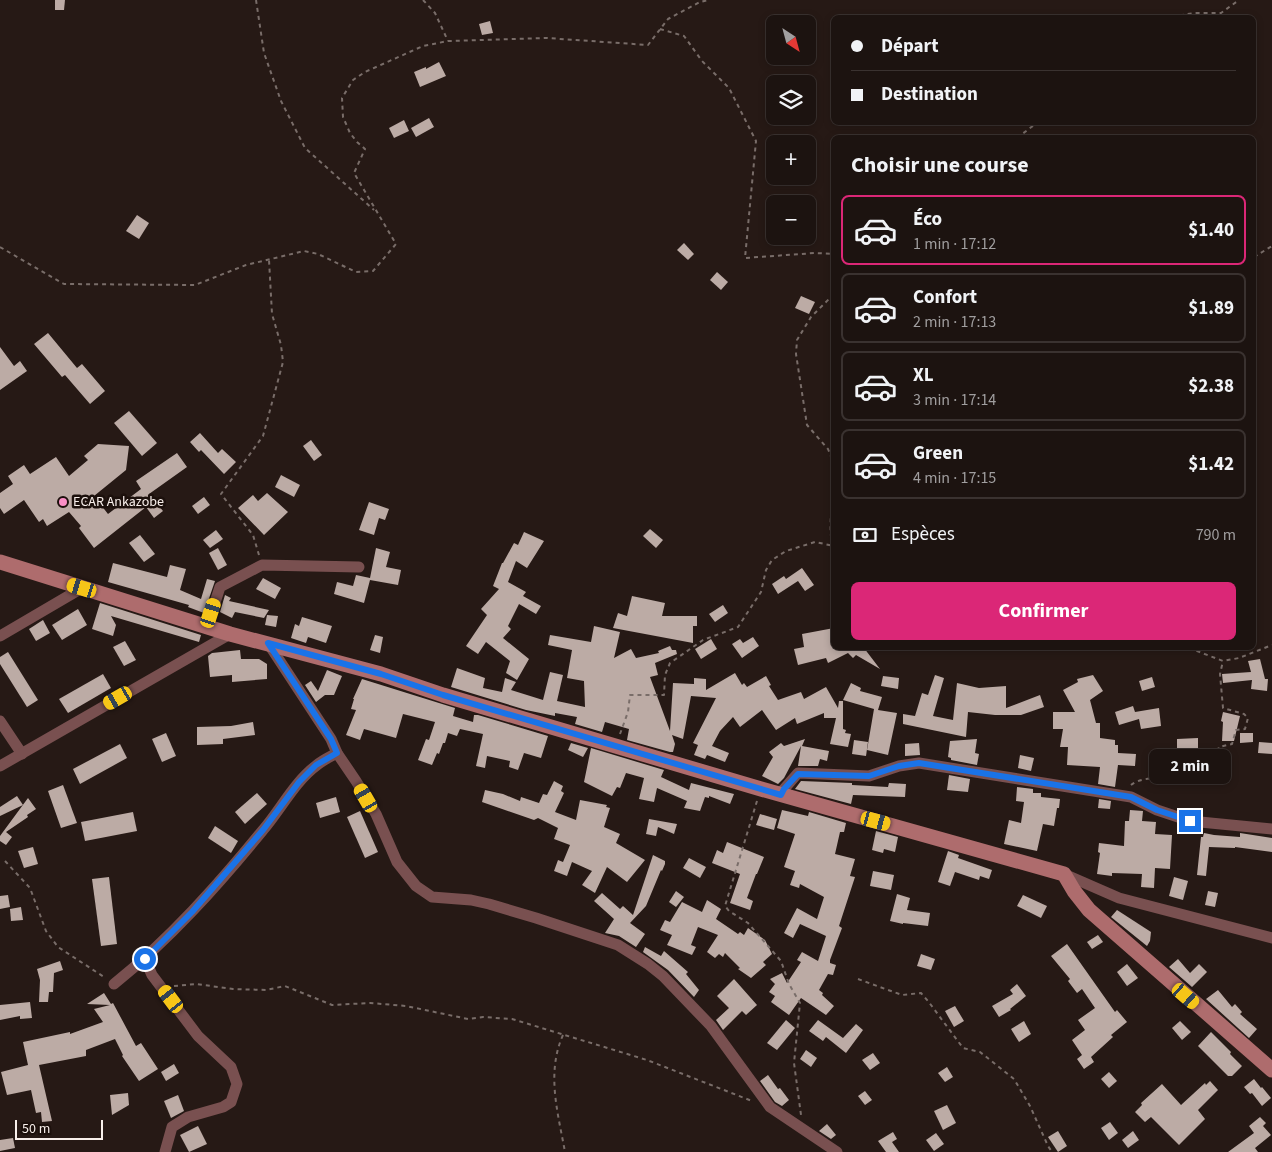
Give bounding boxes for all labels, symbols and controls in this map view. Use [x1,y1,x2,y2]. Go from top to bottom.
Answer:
north arrow [766,15,816,65]
map controls [766,15,816,245]
text: Départ [881,33,938,60]
button: layers [766,75,816,125]
text: Destination [881,81,978,108]
button: + [766,135,816,185]
text: Choisir une course [851,149,1029,181]
button: − [766,195,816,245]
text: Éco [913,206,942,233]
icon: car [853,208,898,253]
text: $1.40 [1188,217,1234,244]
text: 1 min · 17:12 [913,233,996,255]
text: Confort [913,284,977,311]
icon: car [853,286,898,331]
text: $1.89 [1188,295,1234,322]
text: 2 min · 17:13 [913,311,996,333]
text: XL [913,362,934,389]
icon: car [853,364,898,409]
text: $2.38 [1188,373,1234,400]
text: 3 min · 17:14 [913,389,996,411]
text: Green [913,440,963,467]
icon: car [853,442,898,487]
text: $1.42 [1188,451,1234,478]
text: 4 min · 17:15 [913,467,996,489]
place label: ECAR Ankazobe [73,492,164,512]
marker: ECAR Ankazobe [57,496,69,508]
icon: cash [851,521,879,549]
text: Espèces [891,521,955,548]
text: 790 m [1196,524,1236,546]
car [65,576,98,600]
button: Confirmer [851,582,1236,640]
car [199,596,222,630]
car [101,684,134,712]
callout: 2 min [1149,748,1231,784]
text: 2 min [1171,755,1209,777]
car [352,781,379,815]
car [859,810,892,832]
route end [1179,810,1201,832]
route start [134,948,156,970]
car [1169,980,1202,1012]
car [155,983,186,1015]
scale bar [15,1117,102,1140]
text: 50 m [22,1119,50,1139]

